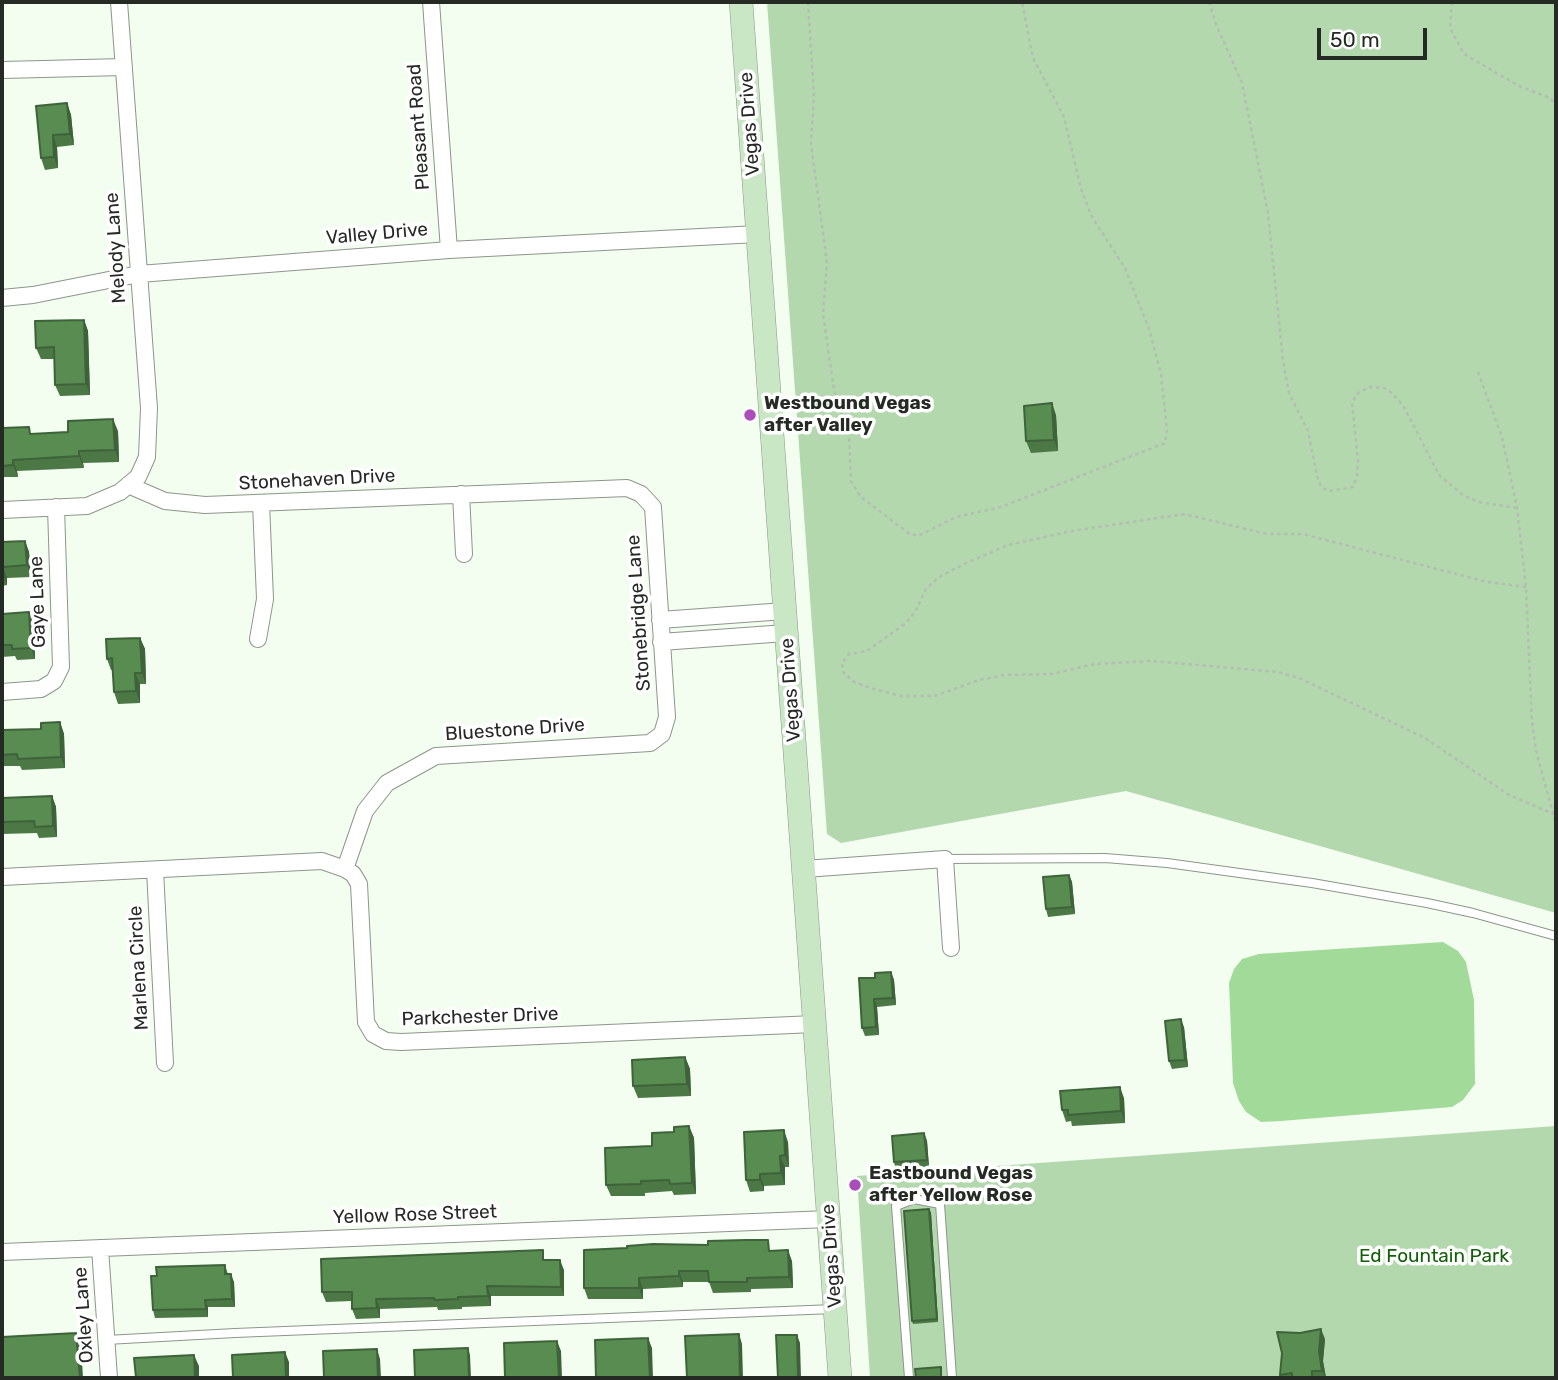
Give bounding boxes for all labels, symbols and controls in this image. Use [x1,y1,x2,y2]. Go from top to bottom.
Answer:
scale bar [1320,14,1430,58]
text: 50 m [1330,27,1380,52]
street label: Pleasant Road [403,63,435,191]
street label: Vegas Drive [735,71,765,177]
street label: Melody Lane [101,192,131,304]
street label: Valley Drive [325,218,429,250]
place label: Westbound Vegas after Valley [764,393,931,437]
marker: Westbound Vegas after Valley [742,407,758,423]
street label: Stonehaven Drive [238,465,396,495]
street label: Stonebridge Lane [622,534,656,692]
street label: Gaye Lane [25,556,51,648]
street label: Vegas Drive [776,637,806,743]
street label: Bluestone Drive [444,714,586,746]
street label: Marlena Circle [124,905,154,1031]
street label: Parkchester Drive [401,1003,559,1031]
place label: Eastbound Vegas after Yellow Rose [869,1163,1033,1207]
marker: Eastbound Vegas after Yellow Rose [847,1177,863,1193]
street label: Yellow Rose Street [333,1201,497,1229]
street label: Vegas Drive [817,1203,847,1309]
park label: Ed Fountain Park [1359,1246,1509,1268]
street label: Oxley Lane [69,1266,99,1364]

